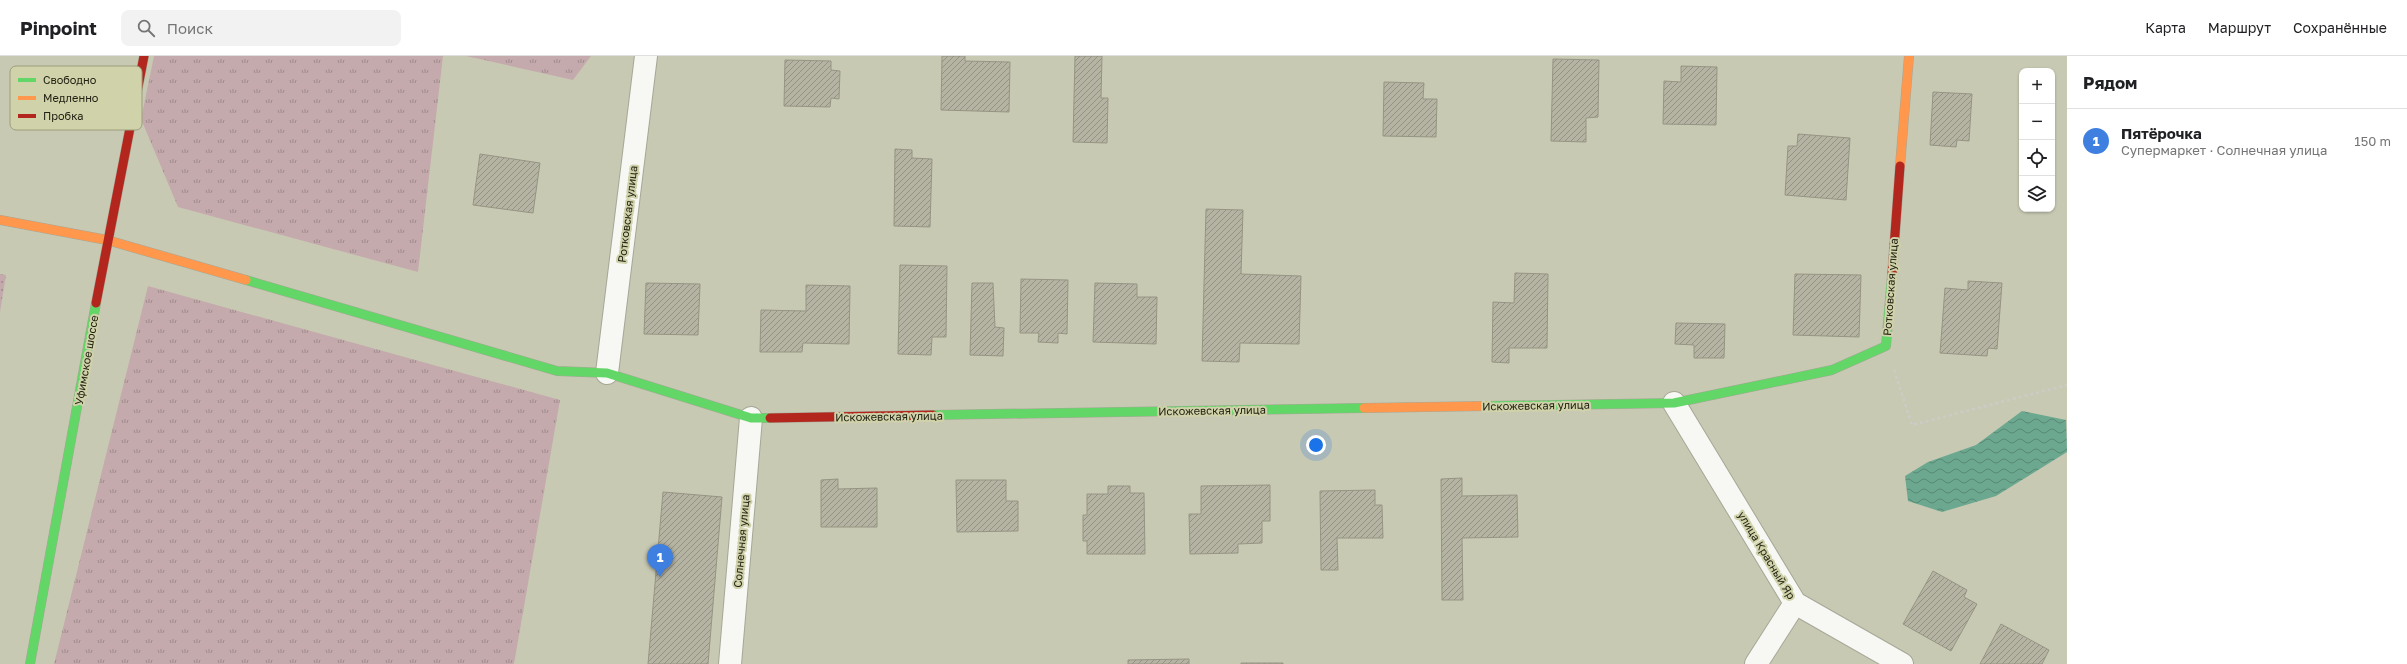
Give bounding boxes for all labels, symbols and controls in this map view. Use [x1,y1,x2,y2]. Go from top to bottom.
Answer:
search box [121,10,401,46]
text: Pinpoint [20,16,97,39]
icon: search [135,17,157,39]
text: Поиск [167,19,213,37]
text: Карта [2145,19,2186,36]
text: Маршрут [2208,19,2271,36]
text: Сохранённые [2293,19,2387,36]
legend [10,66,142,130]
map controls [2019,68,2055,212]
button: + [2019,68,2055,104]
text: Рядом [2083,72,2137,93]
text: Свободно [43,73,97,86]
text: Медленно [43,91,99,104]
button: − [2019,104,2055,140]
text: Пробка [43,109,84,122]
text: Пятёрочка [2121,124,2202,142]
text: 1 [2093,133,2099,149]
text: 150 m [2354,133,2391,149]
button: locate [2019,140,2055,176]
text: Супермаркет · Солнечная улица [2121,142,2327,158]
street label: Ротковская улица [615,165,639,263]
button: layers [2019,176,2055,212]
street label: Ротковская улица [1880,238,1900,336]
street label: Уфимское шоссе [72,314,100,406]
street label: Искожевская улица [1482,398,1590,412]
street label: Искожевская улица [1158,403,1266,417]
street label: Искожевская улица [835,409,943,423]
your location [1306,435,1326,455]
street label: Солнечная улица [730,494,752,588]
street label: улица Красный Яр [1736,509,1798,601]
pin: 1 [647,544,673,577]

